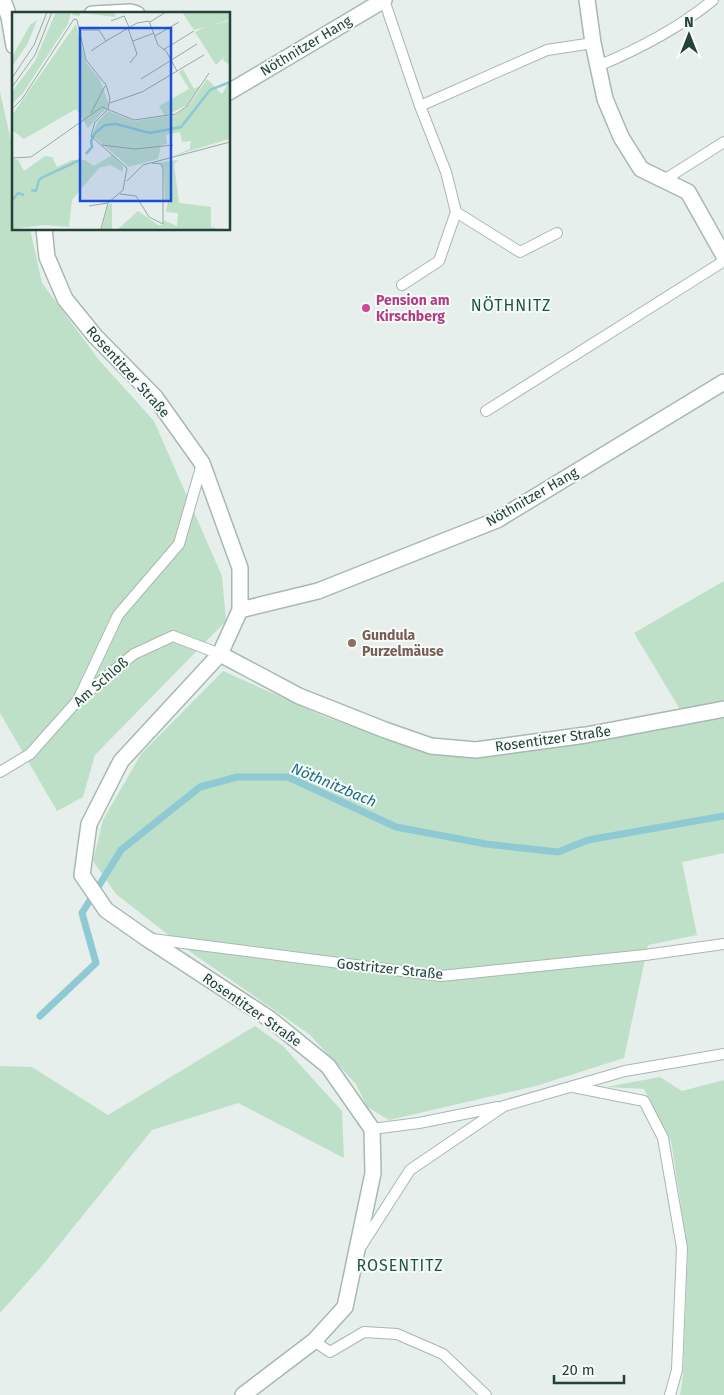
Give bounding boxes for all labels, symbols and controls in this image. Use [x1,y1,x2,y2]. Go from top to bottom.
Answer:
north arrow [664,10,714,60]
inset map [12,12,230,230]
street label: Nöthnitzer Hang [257,12,355,80]
text: N [684,14,694,31]
place label: Pension am Kirschberg [376,292,450,325]
district label: NÖTHNITZ [471,296,551,315]
marker: Pension am Kirschberg [360,302,372,314]
street label: Rosentitzer Straße [83,323,173,421]
street label: Nöthnitzer Hang [483,463,582,530]
place label: Gundula Purzelmäuse [362,627,444,660]
marker: Gundula Purzelmäuse [346,637,358,649]
street label: Am Schloß [70,654,132,710]
street label: Rosentitzer Straße [494,722,612,756]
water label: Nöthnitzbach [289,759,379,811]
street label: Gostritzer Straße [336,955,444,983]
street label: Rosentitzer Straße [199,970,305,1050]
district label: ROSENTITZ [356,1256,444,1275]
scale bar [554,1352,624,1384]
text: 20 m [562,1361,595,1379]

